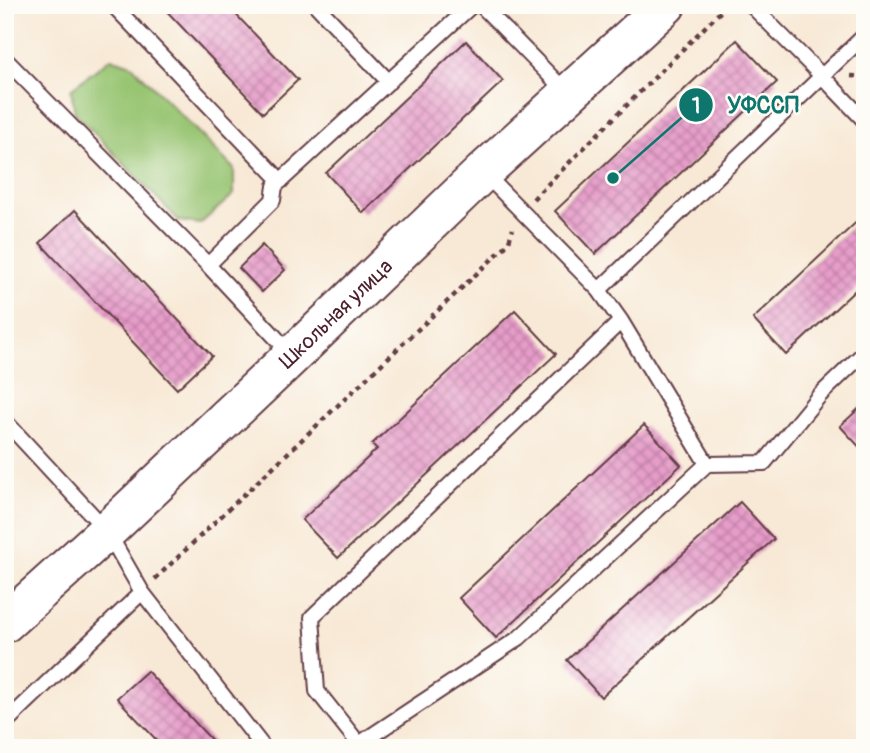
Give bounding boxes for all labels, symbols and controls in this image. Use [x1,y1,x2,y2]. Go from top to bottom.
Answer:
callout: УФССП [678,83,813,127]
text: УФССП [727,91,799,120]
text: 1 [692,93,700,120]
street label: Школьная улица [274,253,399,375]

